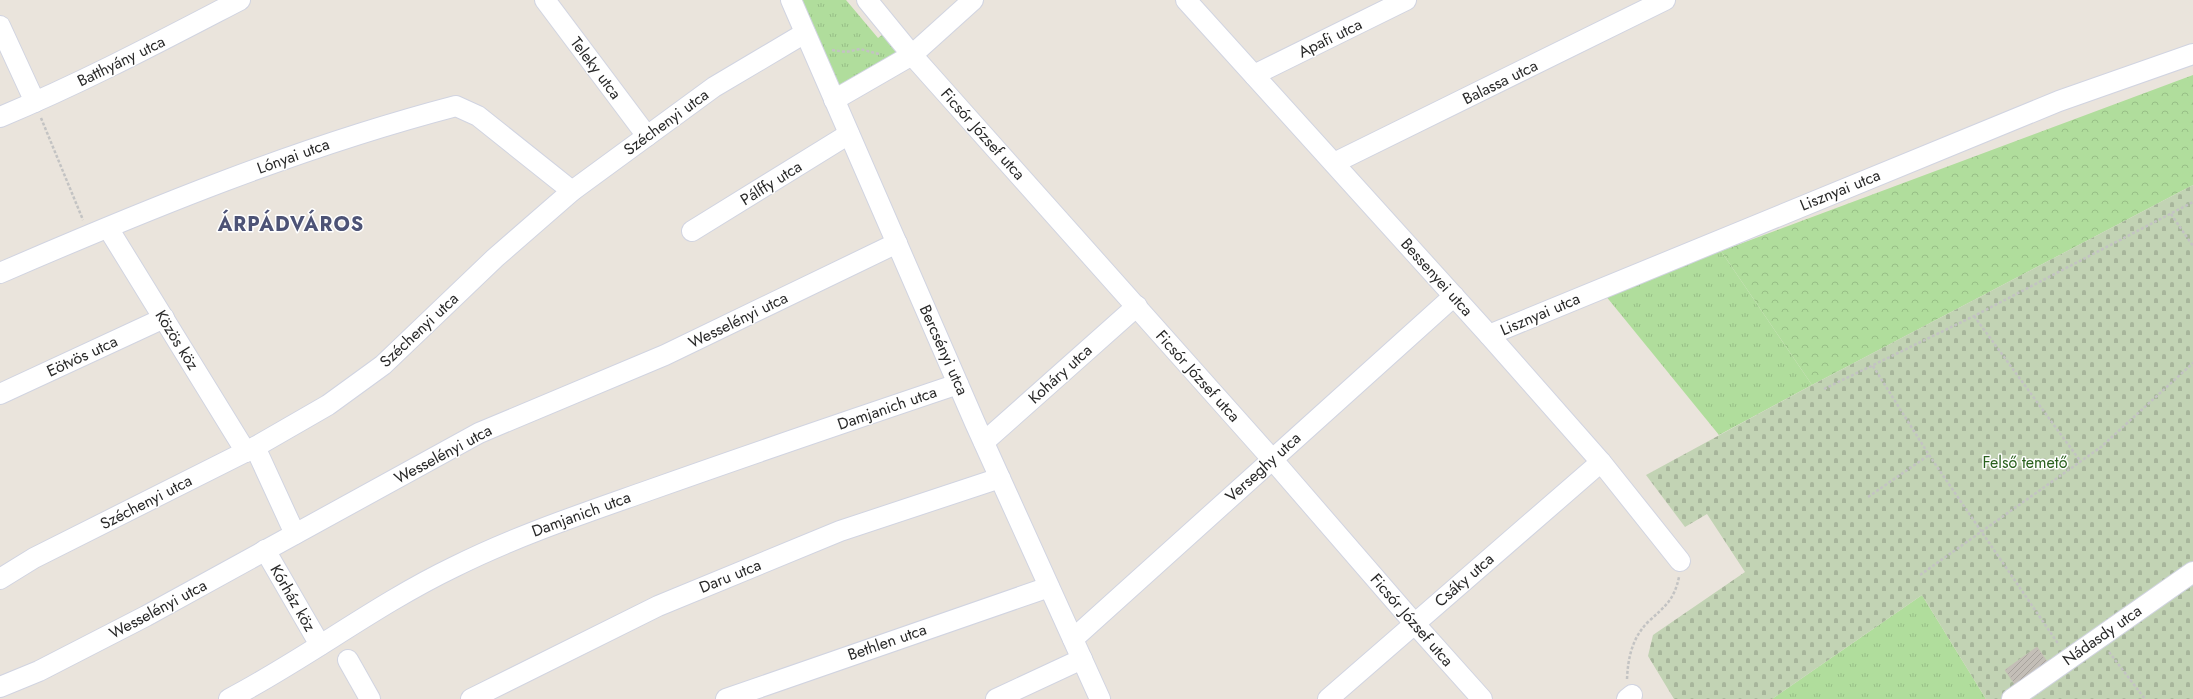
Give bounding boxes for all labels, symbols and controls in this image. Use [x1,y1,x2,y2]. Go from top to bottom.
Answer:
street label: Apafi utca [1294,13,1366,63]
street label: Batthyány utca [73,30,169,92]
street label: Teleky utca [565,32,627,104]
street label: Balassa utca [1459,54,1541,110]
street label: Széchenyi utca [619,83,713,161]
street label: Ficsór József utca [935,83,1031,185]
street label: Lónyai utca [254,132,332,180]
street label: Pálffy utca [736,155,806,211]
street label: Lisznyai utca [1796,163,1884,217]
district label: ÁRPÁDVÁROS [217,209,364,239]
street label: Bessenyei utca [1396,233,1478,321]
street label: Wesselényi utca [685,286,791,354]
street label: Széchenyi utca [374,287,464,373]
street label: Lisznyai utca [1496,287,1584,341]
street label: Bercsényi utca [914,301,974,399]
street label: Közös köz [150,306,205,375]
street label: Ficsór József utca [1150,325,1246,427]
street label: Eötvös utca [43,330,121,382]
street label: Koháry utca [1023,339,1097,409]
street label: Damjanich utca [834,380,940,436]
street label: Wesselényi utca [390,419,496,489]
street label: Verseghy utca [1220,427,1306,507]
park label: Felső temető [1983,451,2068,474]
street label: Széchenyi utca [96,469,196,535]
street label: Damjanich utca [528,485,634,543]
street label: Csáky utca [1429,548,1499,612]
street label: Daru utca [696,553,764,599]
street label: Kórház köz [265,560,322,636]
street label: Ficsór József utca [1365,568,1459,672]
street label: Wesselényi utca [105,574,211,644]
street label: Nádasdy utca [2058,599,2146,671]
street label: Bethlen utca [844,618,930,666]

